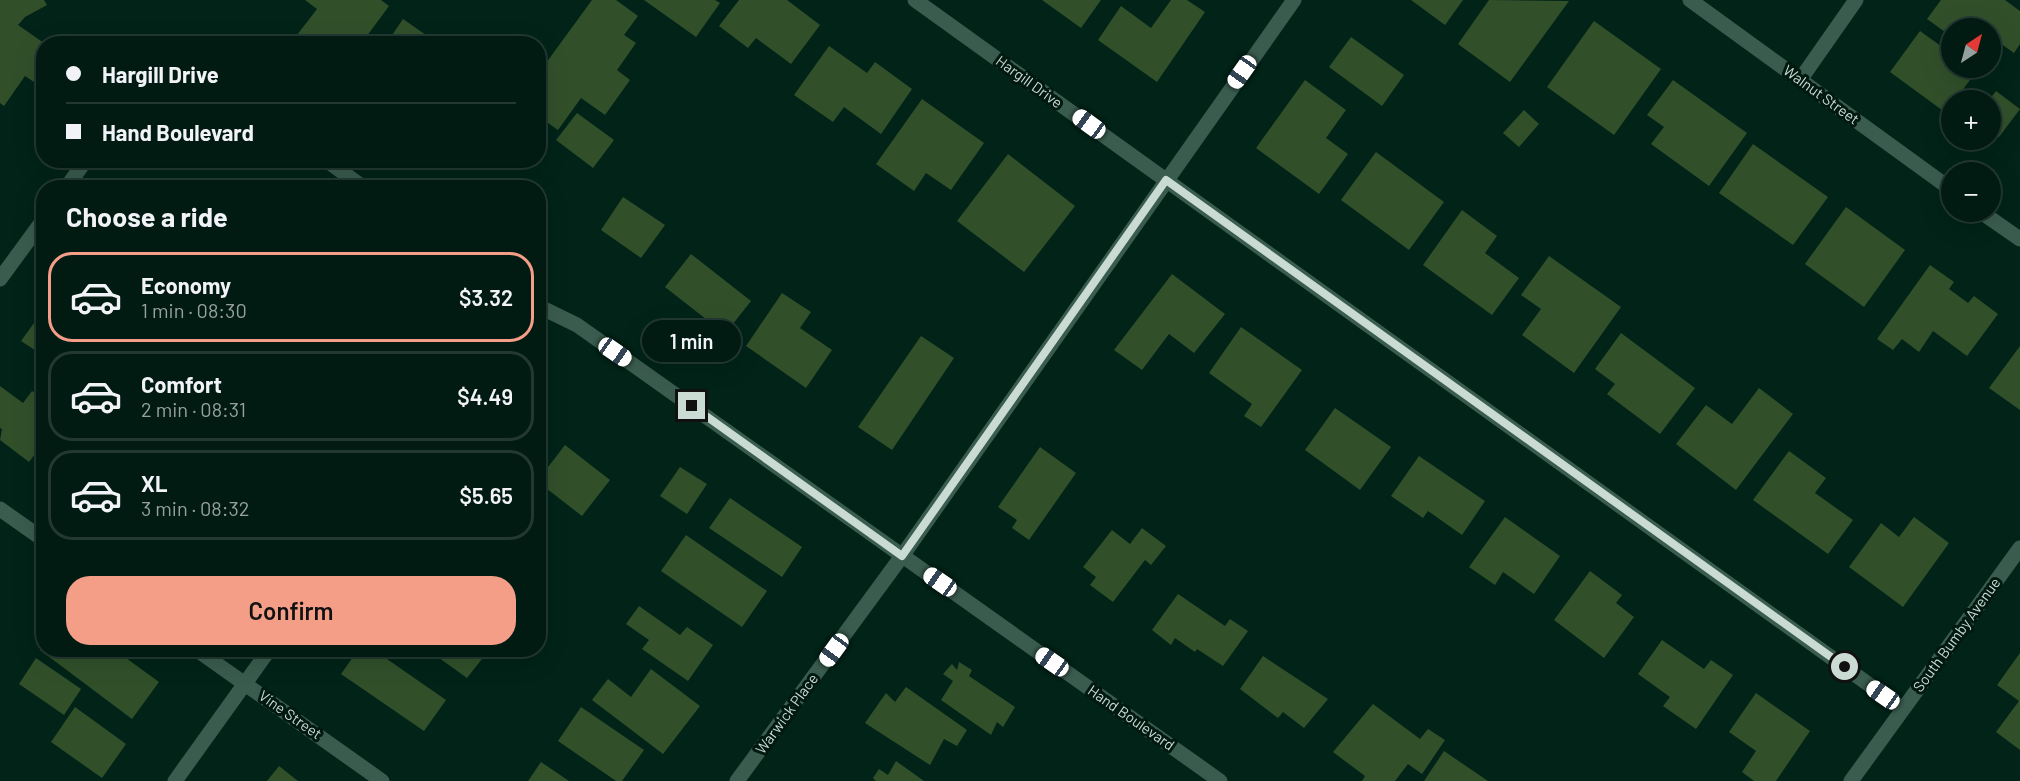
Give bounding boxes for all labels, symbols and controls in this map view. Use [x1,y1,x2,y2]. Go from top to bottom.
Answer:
north arrow [1941,18,2001,78]
map controls [1941,18,2001,222]
street label: Hargill Drive [993,51,1066,111]
car [1224,52,1260,92]
text: Hargill Drive [102,61,219,87]
street label: Walnut Street [1780,61,1863,128]
button: + [1941,90,2001,150]
car [1069,106,1109,142]
text: Hand Boulevard [102,119,254,145]
button: − [1941,162,2001,222]
text: Choose a ride [66,200,228,232]
icon: car [69,270,123,324]
text: Economy [141,272,231,298]
text: $3.32 [459,284,513,310]
text: 1 min · 08:30 [141,298,247,322]
callout: 1 min [642,319,742,361]
text: 1 min [670,329,713,353]
car [595,334,635,370]
icon: car [69,369,123,423]
text: Comfort [141,371,222,397]
text: $4.49 [457,383,513,409]
route end [678,392,705,419]
text: 2 min · 08:31 [141,397,246,421]
icon: car [69,468,123,522]
text: XL [141,470,167,496]
text: $5.65 [460,482,513,508]
text: 3 min · 08:32 [141,496,249,520]
car [920,564,960,600]
street label: South Bumby Avenue [1909,574,2004,695]
button: Confirm [66,576,516,645]
car [816,630,852,670]
car [1032,644,1072,680]
route start [1831,653,1858,680]
street label: Warwick Place [751,670,821,757]
car [1863,677,1903,713]
street label: Hand Boulevard [1085,681,1178,754]
street label: Vine Street [256,686,325,742]

